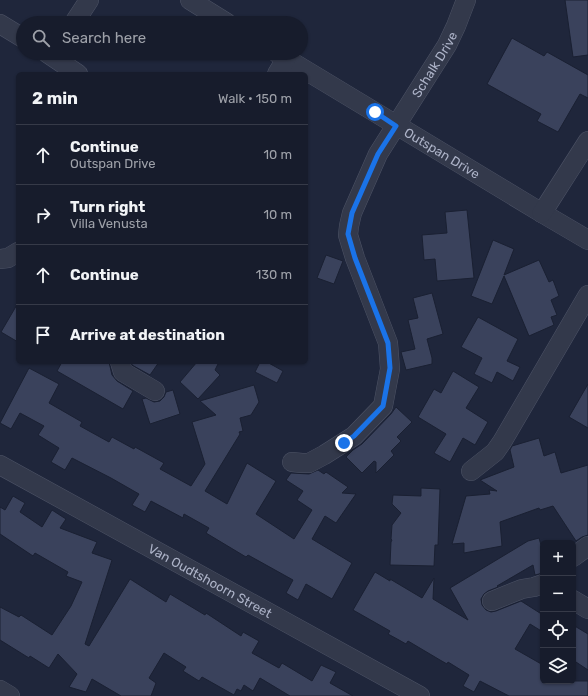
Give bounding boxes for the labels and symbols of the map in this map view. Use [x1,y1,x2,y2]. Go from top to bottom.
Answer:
street label: Schalk Drive [409,29,460,100]
route start [366,103,384,121]
street label: Outspan Drive [401,125,483,182]
route end [335,434,353,452]
street label: Van Oudtshoorn Street [146,541,274,621]

